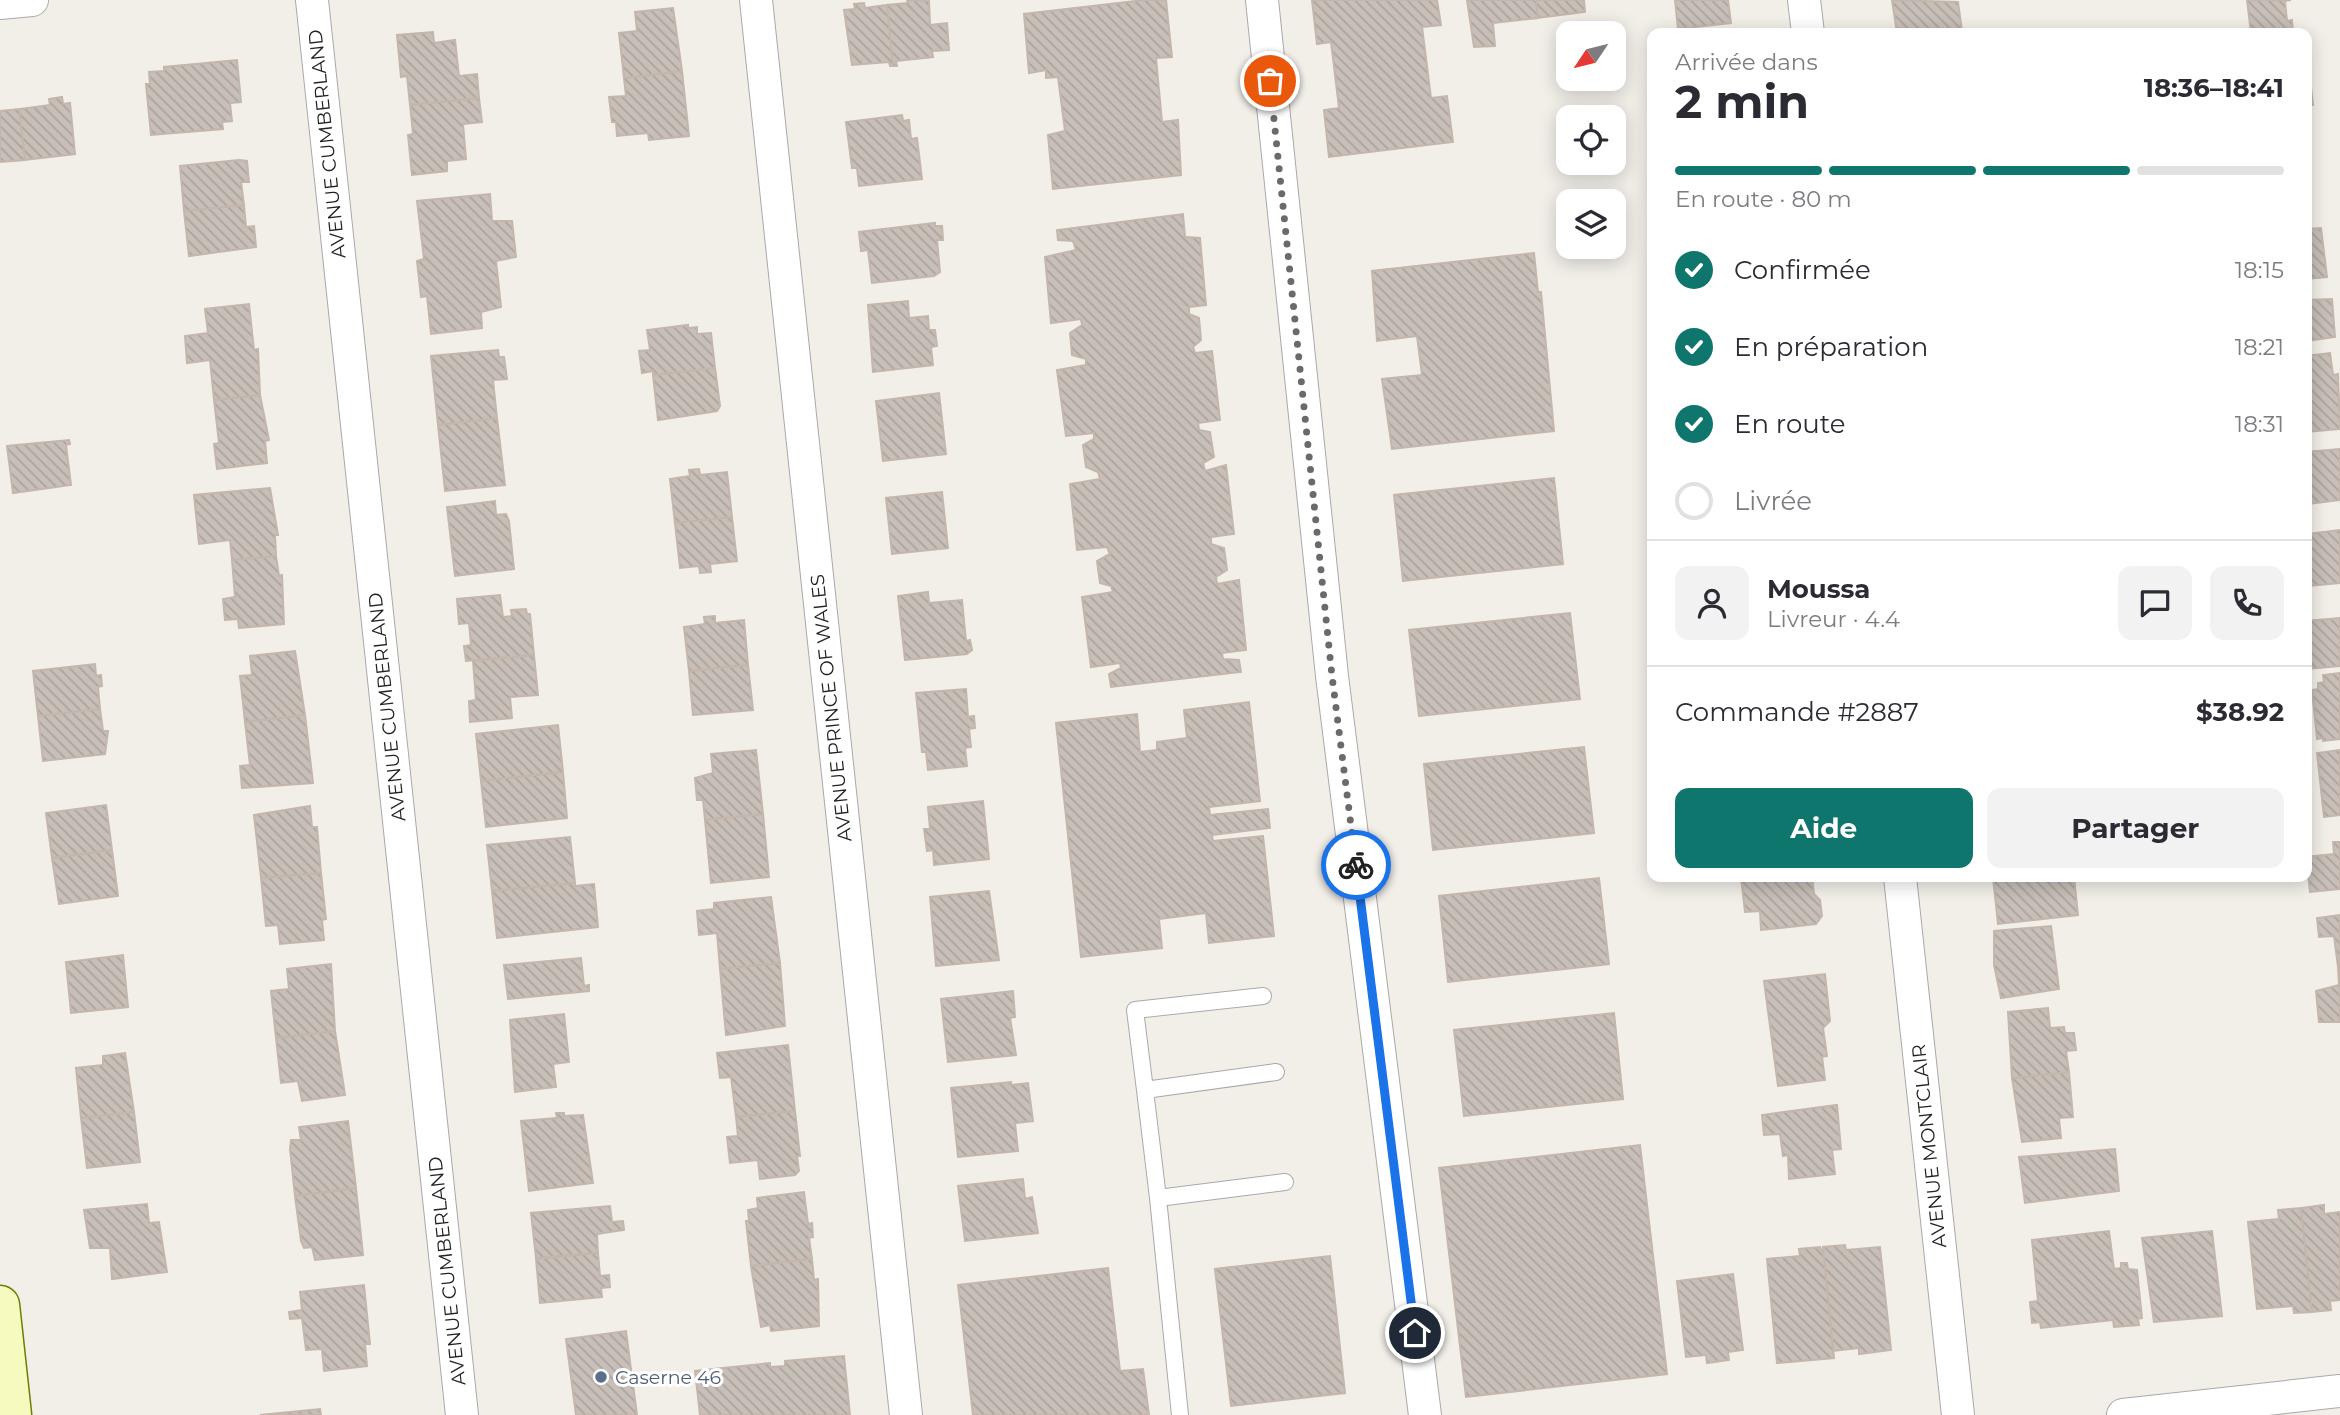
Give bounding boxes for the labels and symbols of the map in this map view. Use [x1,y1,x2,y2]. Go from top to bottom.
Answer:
north arrow [1556,21,1626,91]
street label: AVENUE CUMBERLAND [304,28,350,260]
pin [1240,51,1300,111]
street label: AVENUE PRINCE OF WALES [806,573,856,843]
street label: AVENUE CUMBERLAND [364,591,410,823]
courier [1321,830,1391,900]
street label: AVENUE MONTCLAIR [1907,1043,1951,1249]
street label: AVENUE CUMBERLAND [424,1155,470,1387]
pin [1385,1303,1445,1363]
place label: Caserne 46 [615,1366,721,1389]
marker: Caserne 46 [593,1369,609,1385]

